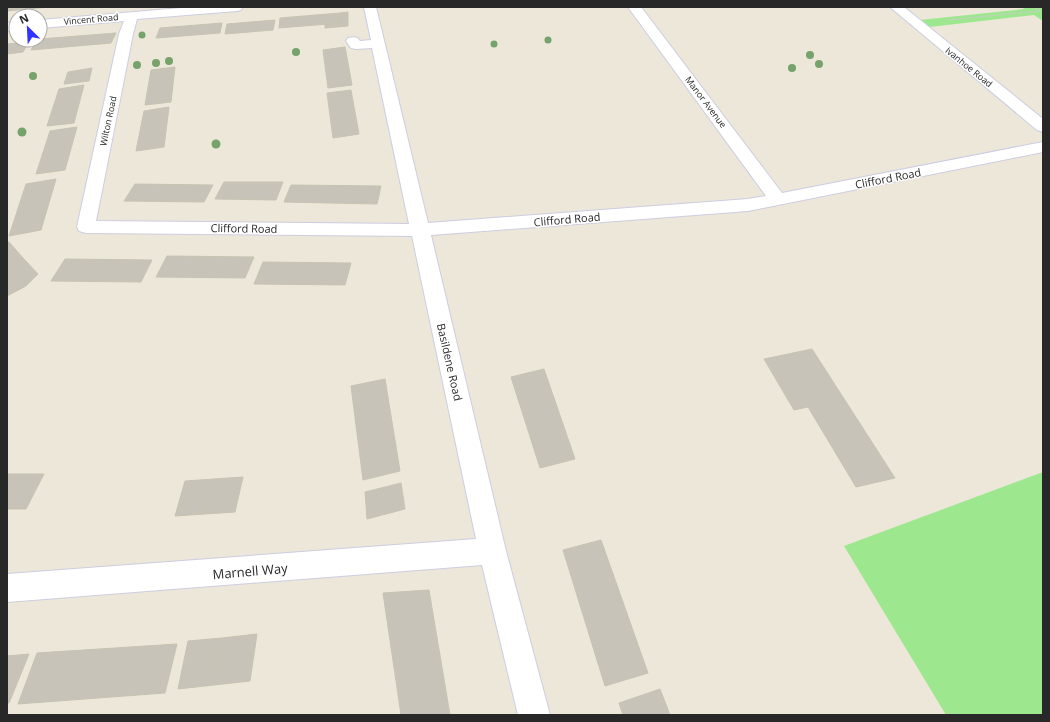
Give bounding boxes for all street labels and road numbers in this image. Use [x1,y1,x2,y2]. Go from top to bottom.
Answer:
street label: Vincent Road [63,10,119,28]
street label: Ivanhoe Road [943,44,995,90]
street label: Manor Avenue [682,74,730,130]
street label: Wilton Road [96,95,120,147]
street label: Clifford Road [854,164,922,192]
street label: Clifford Road [533,209,601,229]
street label: Clifford Road [210,220,278,236]
street label: Basildene Road [434,322,466,402]
street label: Marnell Way [212,559,289,583]

